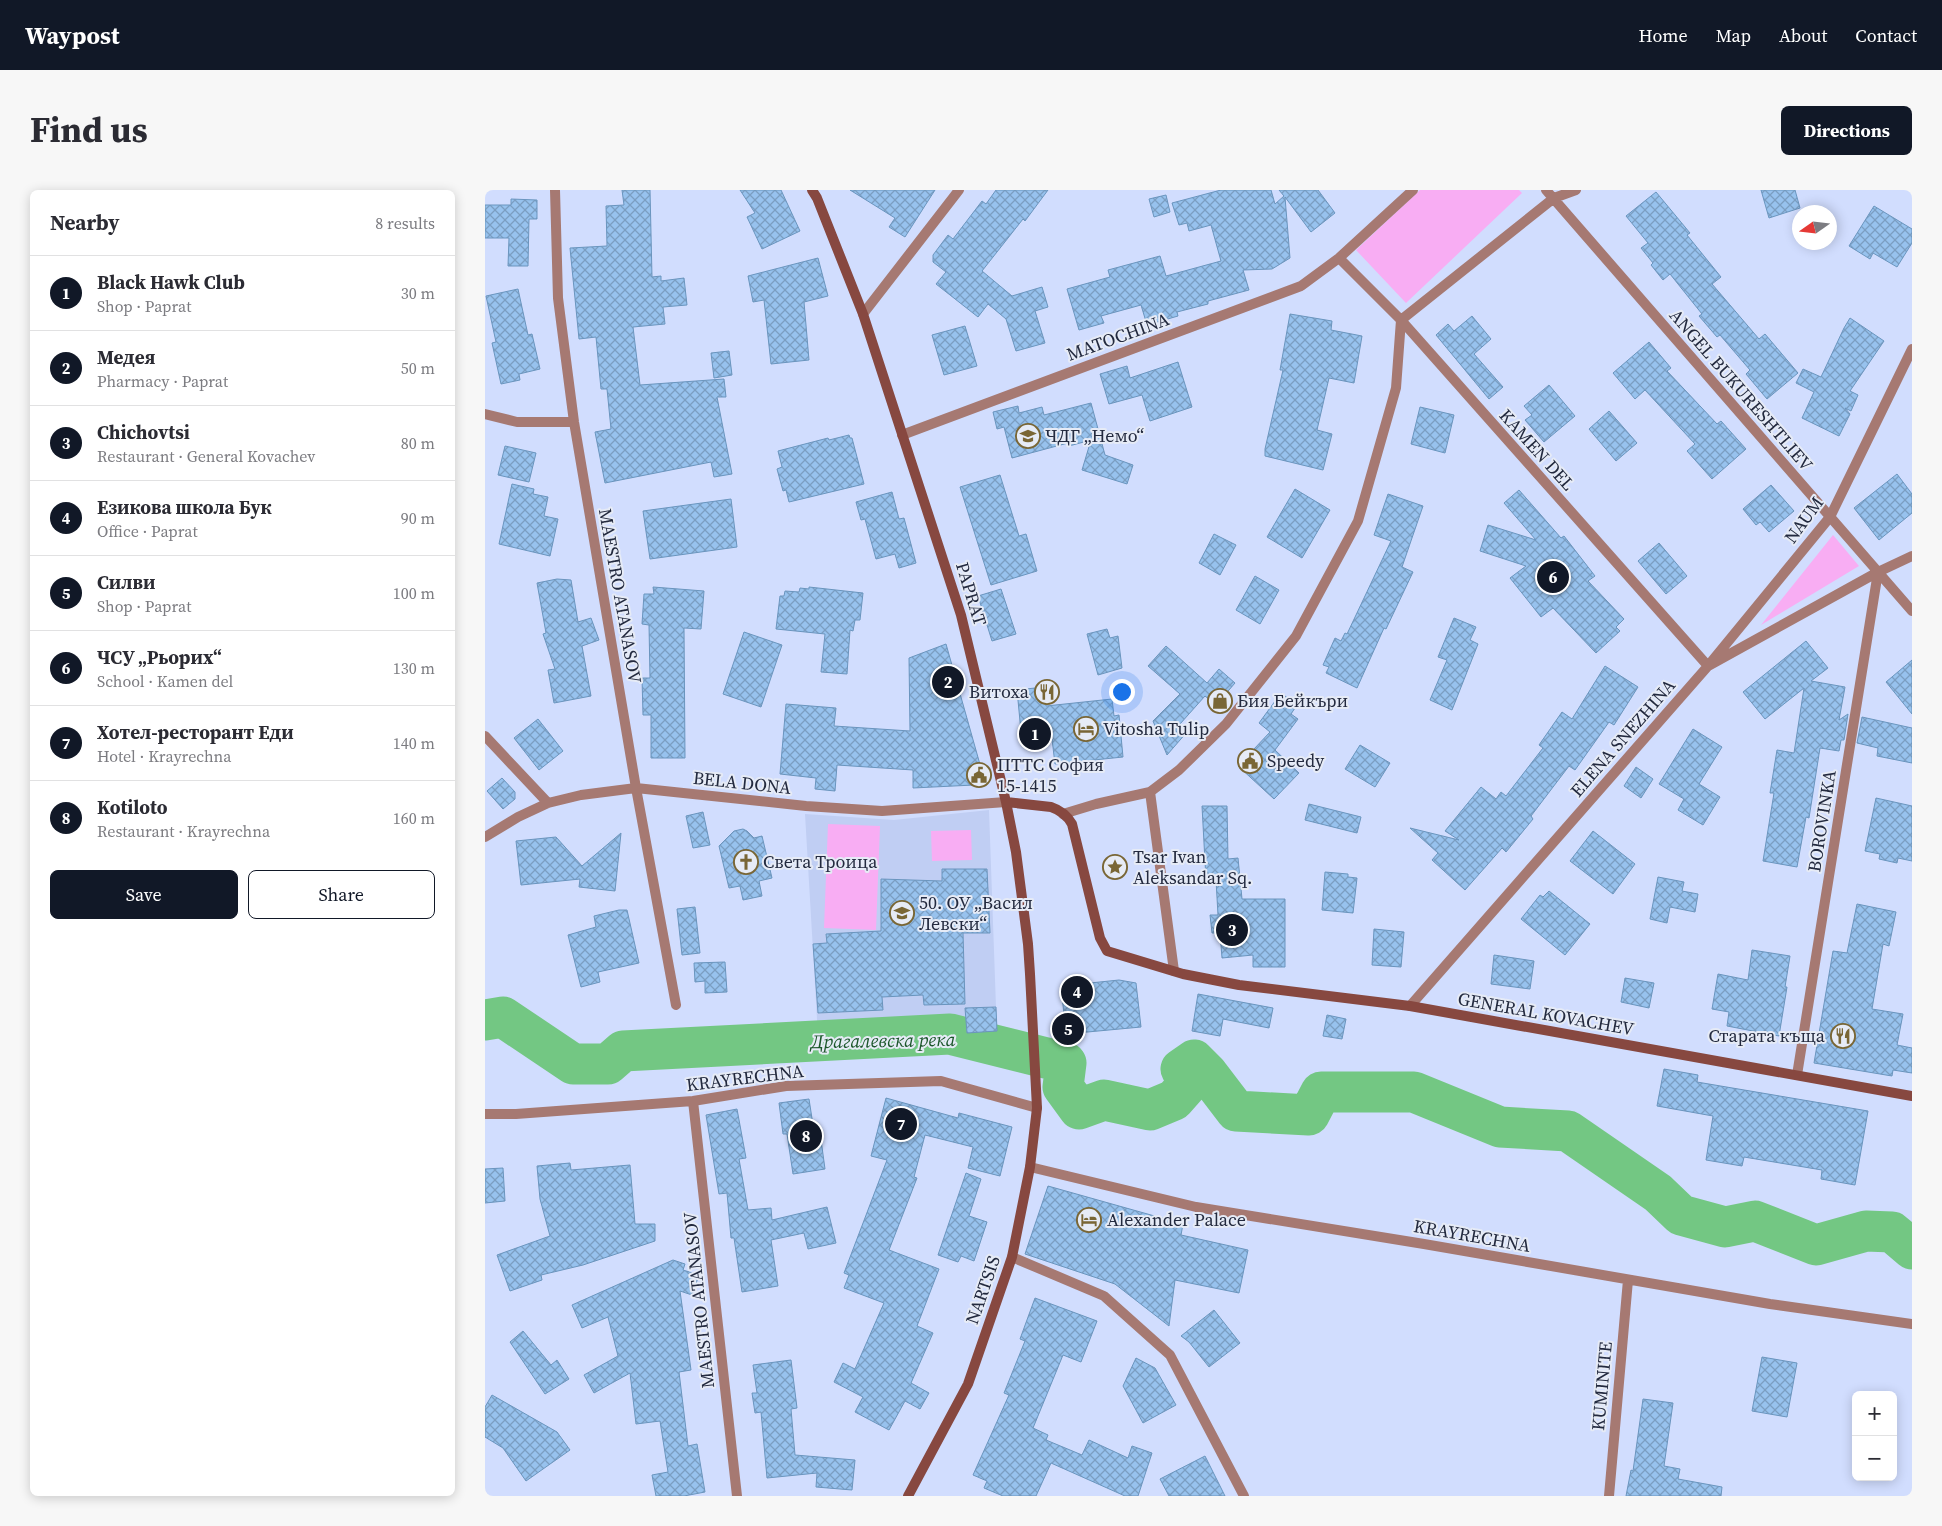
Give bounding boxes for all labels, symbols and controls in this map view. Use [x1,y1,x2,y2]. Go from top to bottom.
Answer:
text: Waypost [25,19,120,52]
text: Home [1639,23,1688,48]
text: Map [1716,23,1751,48]
text: About [1779,23,1827,48]
text: Contact [1855,23,1917,48]
text: Find us [30,106,148,154]
button: Directions [1781,106,1912,155]
north arrow [1792,205,1837,250]
text: Nearby [50,208,120,237]
text: 8 results [375,212,435,234]
text: Black Hawk Club [97,269,245,295]
text: 1 [62,282,70,304]
text: 30 m [401,282,435,304]
text: Shop · Paprat [97,295,191,317]
street label: ANGEL BUKURESHTLIEV [1664,303,1819,476]
street label: MATOCHINA [1063,306,1173,367]
text: Медея [97,344,155,370]
text: 2 [62,357,70,379]
text: 50 m [401,357,435,379]
text: Pharmacy · Paprat [97,370,228,392]
street label: KAMEN DEL [1494,403,1581,496]
text: Chichovtsi [97,419,190,445]
school or university icon: ЧДГ „Немо“ [1015,423,1041,449]
place label: ЧДГ „Немо“ [1045,423,1145,448]
text: 3 [62,432,70,454]
text: 80 m [401,432,435,454]
text: Restaurant · General Kovachev [97,445,315,467]
street label: NAUM [1778,491,1829,548]
text: Езикова школа Бук [97,494,272,520]
text: 4 [62,507,70,529]
text: 90 m [401,507,435,529]
street label: MAESTRO ATANASOV [593,507,648,685]
text: Office · Paprat [97,520,198,542]
pin: 6 [1537,558,1569,596]
street label: PAPRAT [950,559,993,629]
text: Силви [97,569,155,595]
text: 5 [62,582,70,604]
text: 100 m [393,582,435,604]
text: Shop · Paprat [97,595,191,617]
text: ЧСУ „Рьорих“ [97,644,222,670]
text: 6 [62,657,70,679]
text: 130 m [393,657,435,679]
pin: 2 [932,663,964,701]
text: School · Kamen del [97,670,233,692]
street label: ELENA SNEZHINA [1564,673,1681,802]
place label: Витоха [969,679,1030,704]
restaurant icon: Витоха [1034,679,1060,705]
your location [1109,679,1135,705]
shop icon: Бия Бейкъри [1207,688,1233,714]
place label: Бия Бейкъри [1237,688,1348,713]
pin: 1 [1019,715,1051,753]
hotel icon: Vitosha Tulip [1073,716,1099,742]
place label: Vitosha Tulip [1103,716,1209,741]
text: Хотел-ресторант Еди [97,719,294,745]
text: 7 [62,732,70,754]
text: 140 m [393,732,435,754]
text: Hotel · Krayrechna [97,745,231,767]
public building icon: Speedy [1237,748,1263,774]
place label: Speedy [1267,748,1325,773]
place label: ПТТС София 15-1415 [997,752,1104,798]
public building icon: ПТТС София 15-1415 [966,762,992,788]
street label: BELA DONA [692,765,792,800]
street label: BOROVINKA [1801,768,1842,874]
text: Kotiloto [97,794,167,820]
text: 8 [62,807,70,829]
text: 160 m [393,807,435,829]
text: Restaurant · Krayrechna [97,820,270,842]
place label: Tsar Ivan Aleksandar Sq. [1133,844,1252,890]
church icon: Света Троица [733,849,759,875]
place label: Света Троица [763,849,878,874]
place icon: Tsar Ivan Aleksandar Sq. [1102,854,1128,880]
button: Save [50,870,238,919]
button: Share [248,870,435,919]
place label: 50. ОУ „Васил Левски“ [919,890,1033,936]
school or university icon: 50. ОУ „Васил Левски“ [889,900,915,926]
pin: 3 [1216,911,1248,949]
pin: 4 [1061,973,1093,1011]
street label: GENERAL KOVACHEV [1456,986,1636,1041]
pin: 5 [1052,1010,1084,1048]
place label: Старата къща [1708,1023,1826,1048]
restaurant icon: Старата къща [1830,1023,1856,1049]
water label: Драгалевска река [808,1026,956,1054]
street label: KRAYRECHNA [685,1058,805,1097]
pin: 7 [885,1105,917,1143]
pin: 8 [790,1117,822,1155]
hotel icon: Alexander Palace [1076,1207,1102,1233]
place label: Alexander Palace [1107,1207,1246,1232]
street label: MAESTRO ATANASOV [677,1211,720,1389]
street label: KRAYRECHNA [1412,1213,1533,1258]
street label: NARTSIS [959,1252,1006,1328]
street label: KUMINITE [1585,1340,1618,1431]
map controls [1852,1391,1897,1481]
button: + [1852,1391,1897,1436]
button: − [1852,1436,1897,1481]

